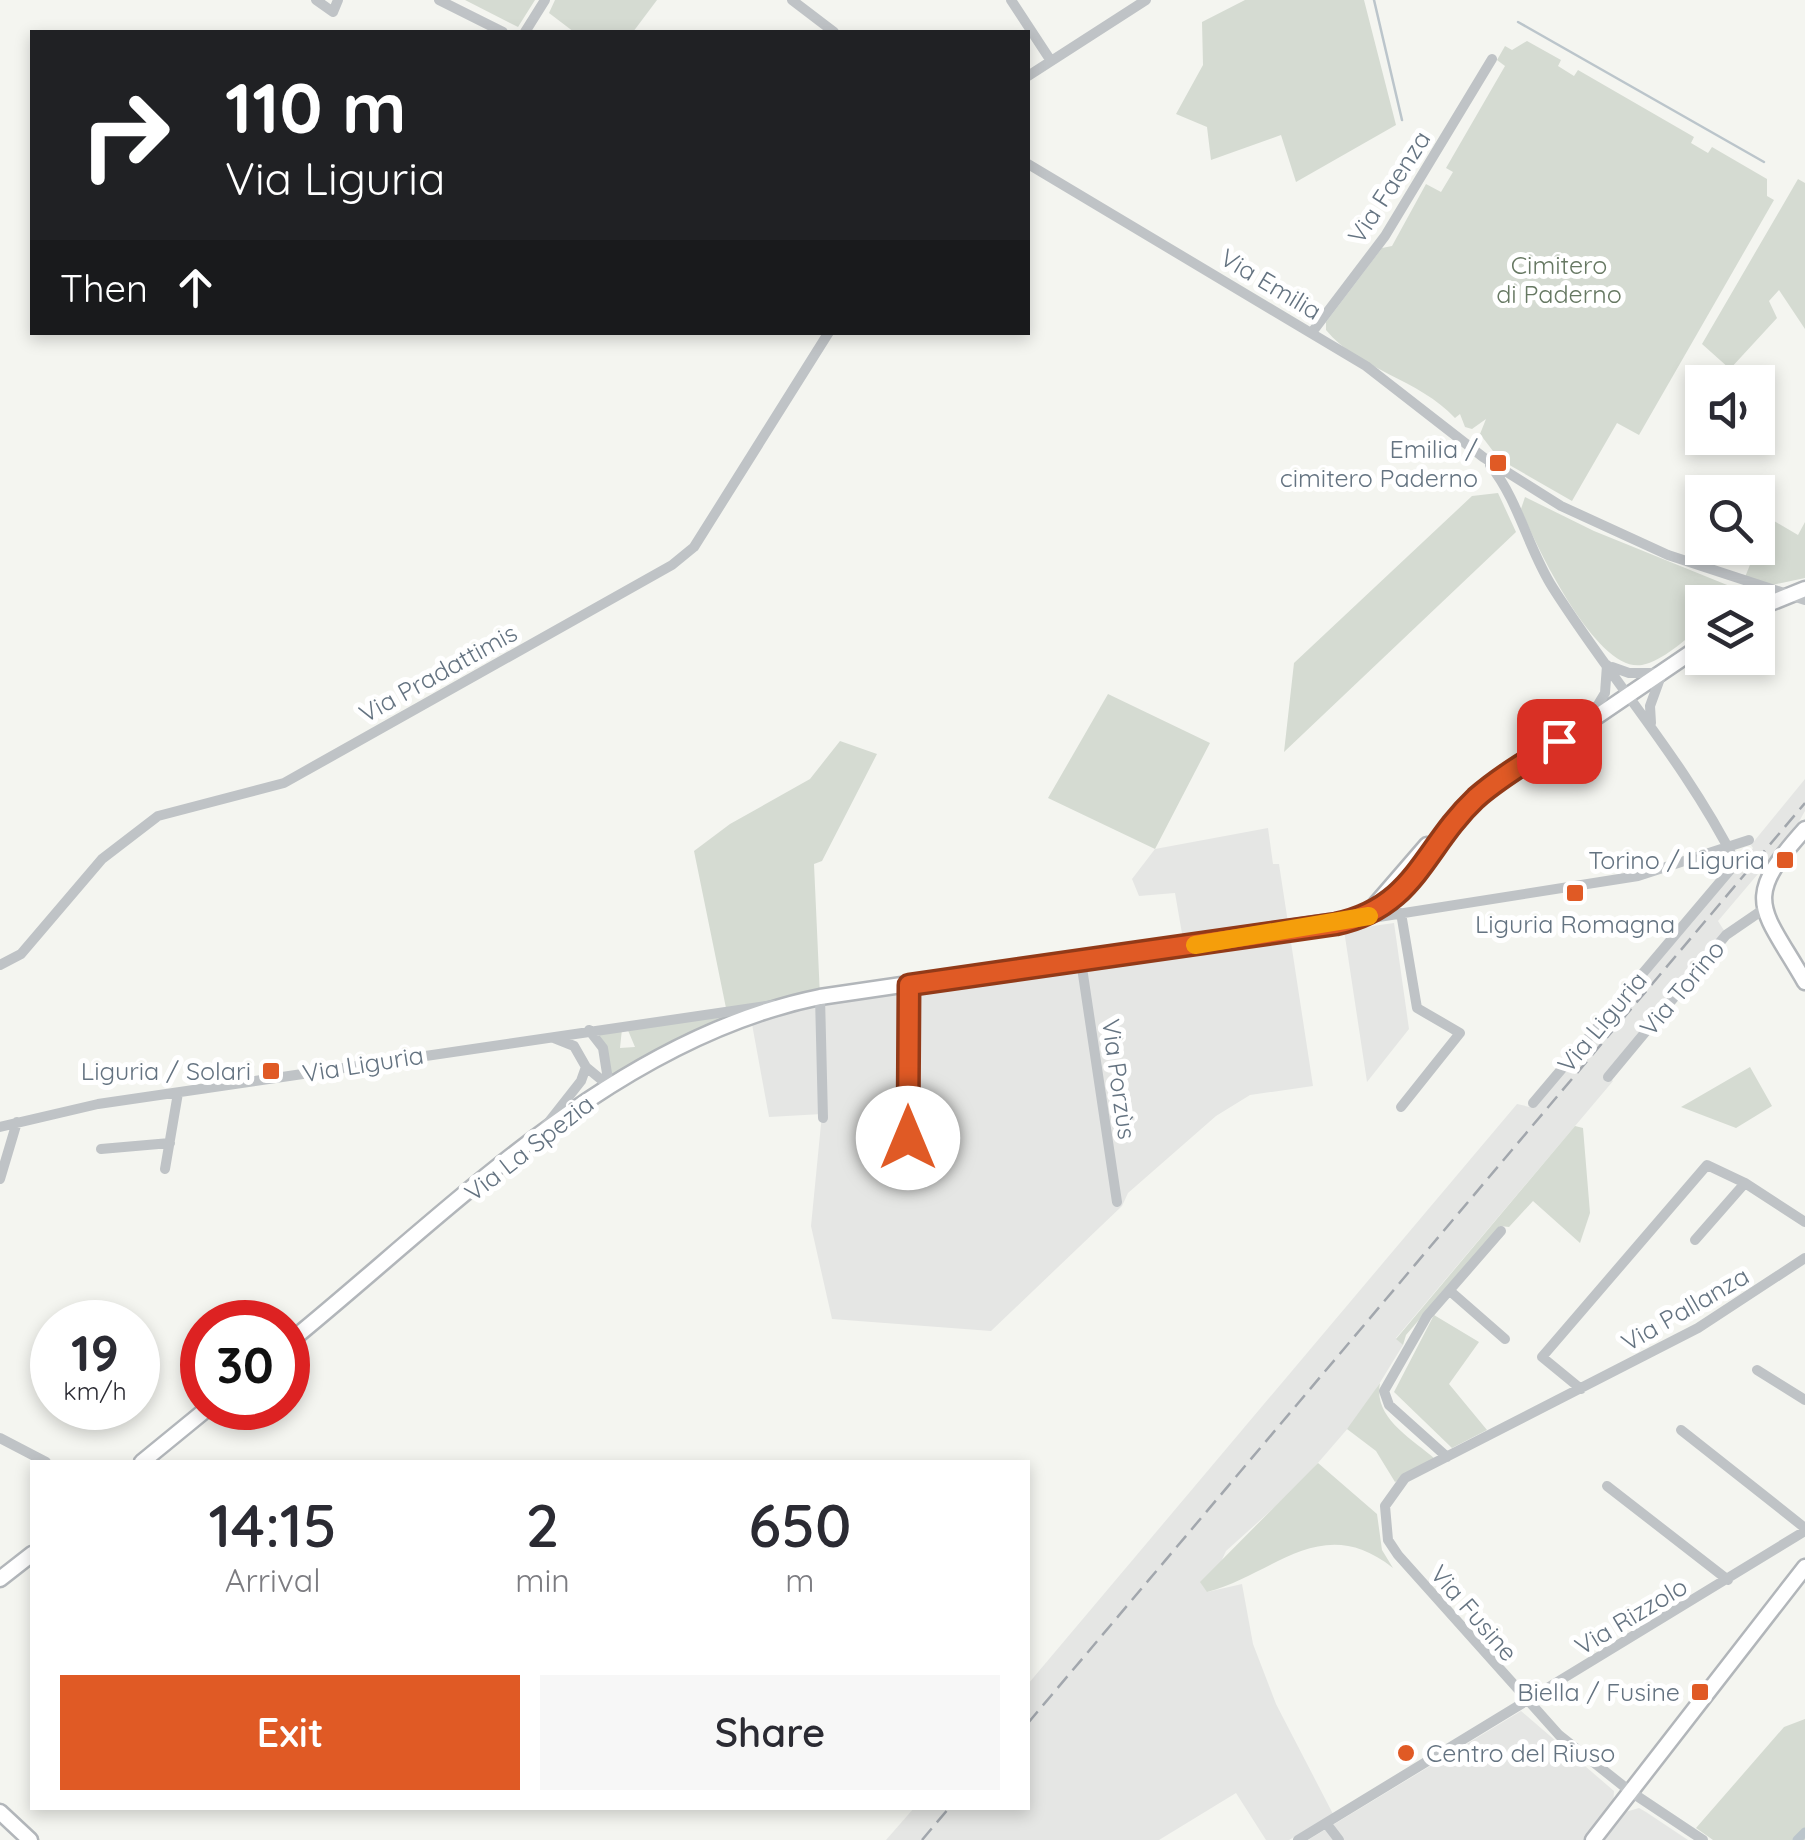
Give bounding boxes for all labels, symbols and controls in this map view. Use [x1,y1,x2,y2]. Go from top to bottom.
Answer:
text: 110 m [225,63,407,151]
icon: right [60,70,190,200]
street label: Via Faenza [1341,124,1437,249]
text: Via Liguria [225,150,445,206]
street label: Via Emilia [1215,241,1327,326]
park label: Cimitero di Paderno [1496,249,1622,309]
icon: ahead [168,260,223,315]
text: Then [60,264,148,312]
map controls [1685,365,1775,675]
button: sound [1685,365,1775,455]
place label: Emilia / cimitero Paderno [1280,433,1478,493]
marker: Emilia / cimitero Paderno [1487,452,1509,474]
button: search [1685,475,1775,565]
button: layers [1685,585,1775,675]
street label: Via Pradattimis [353,616,522,729]
pin [1517,699,1602,784]
icon: arrive [1532,714,1587,769]
place label: Torino / Liguria [1588,844,1765,875]
marker: Torino / Liguria [1774,849,1796,871]
marker: Liguria Romagna [1564,882,1586,904]
place label: Liguria Romagna [1475,908,1675,939]
street label: Via Torino [1633,933,1731,1042]
street label: Via Liguria [1550,965,1653,1079]
street label: Via Porzùs [1096,1017,1143,1141]
street label: Via Liguria [300,1039,426,1088]
place label: Liguria / Solari [81,1055,251,1086]
marker: Liguria / Solari [260,1060,282,1082]
position arrow [856,1086,960,1190]
street label: Via La Spezia [458,1088,599,1208]
street label: Via Pallanza [1615,1260,1754,1358]
speed limit sign: 30 [180,1300,310,1430]
text: 19 [71,1321,119,1384]
text: km/h [63,1375,127,1406]
text: 14:15 [208,1487,337,1562]
text: 2 [526,1487,559,1562]
text: 650 [748,1487,852,1562]
street label: Via Fusine [1424,1558,1525,1667]
text: Arrival [225,1560,321,1600]
text: min [515,1560,570,1600]
text: m [785,1560,814,1600]
street label: Via Rizzolo [1569,1570,1692,1661]
button: Exit [60,1675,520,1790]
button: Share [540,1675,1000,1790]
place label: Biella / Fusine [1517,1676,1680,1707]
marker: Biella / Fusine [1689,1681,1711,1703]
place label: Centro del Riuso [1426,1737,1615,1768]
marker: Centro del Riuso [1395,1742,1417,1764]

